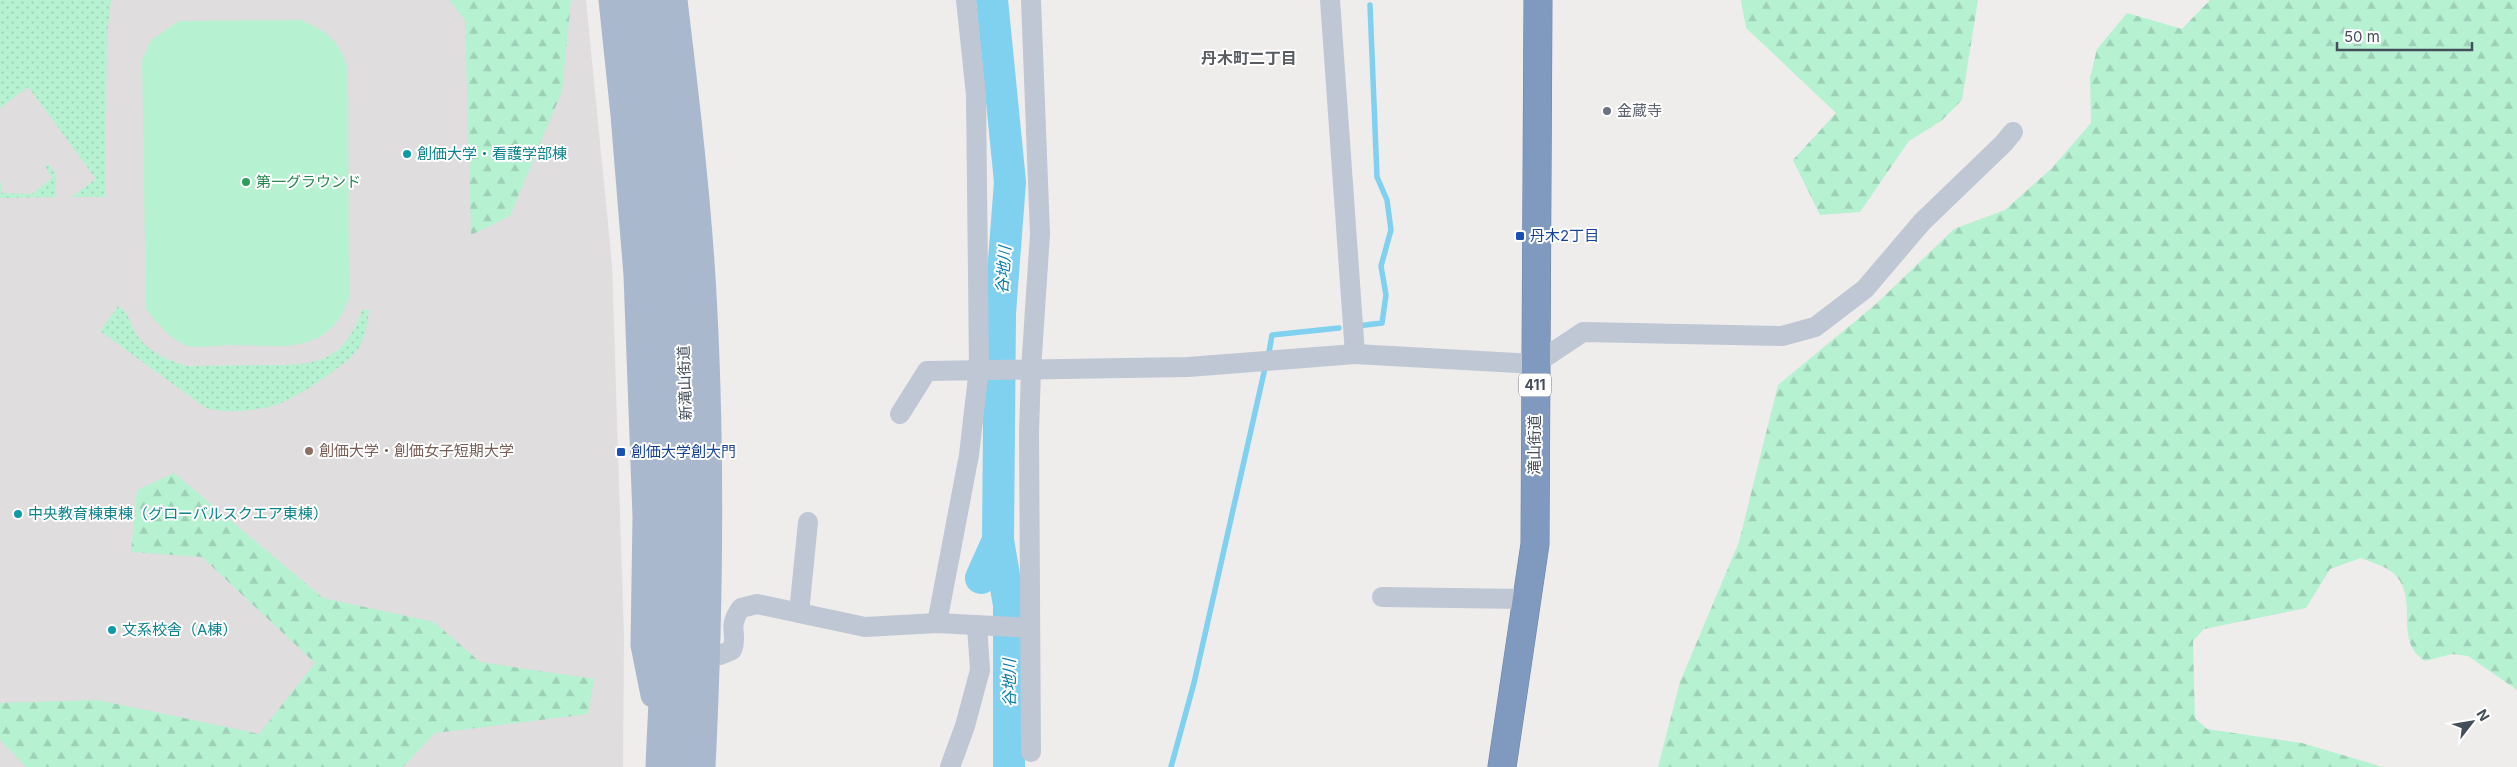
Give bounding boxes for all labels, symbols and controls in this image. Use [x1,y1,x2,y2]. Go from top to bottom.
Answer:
scale bar [2337,20,2472,52]
text: 50 m [2344,27,2380,46]
district label: 丹木町二丁目 [1201,48,1297,68]
place label: 金蔵寺 [1617,101,1662,120]
marker: 金蔵寺 [1601,105,1613,117]
place label: 創価大学・看護学部棟 [417,144,567,163]
marker: 創価大学・看護学部棟 [401,148,413,160]
place label: 第一グラウンド [256,172,361,191]
marker: 第一グラウンド [240,176,252,188]
place label: 丹木2丁目 [1530,226,1599,245]
marker: 丹木2丁目 [1514,230,1526,242]
water label: 谷地川 [991,243,1015,295]
street label: 新滝山街道 [674,345,695,421]
road number: 411 [1519,374,1551,396]
street label: 滝山街道 [1525,415,1544,475]
place label: 創価大学・創価女子短期大学 [319,441,514,460]
place label: 創価大学創大門 [631,442,736,461]
marker: 創価大学・創価女子短期大学 [303,445,315,457]
marker: 創価大学創大門 [615,446,627,458]
place label: 中央教育棟東棟（グローバルスクエア東棟） [28,504,328,523]
marker: 中央教育棟東棟（グローバルスクエア東棟） [12,508,24,520]
place label: 文系校舎（A棟） [122,620,237,639]
marker: 文系校舎（A棟） [106,624,118,636]
water label: 谷地川 [999,657,1019,707]
north arrow [2447,697,2497,747]
text: N [2474,706,2494,724]

